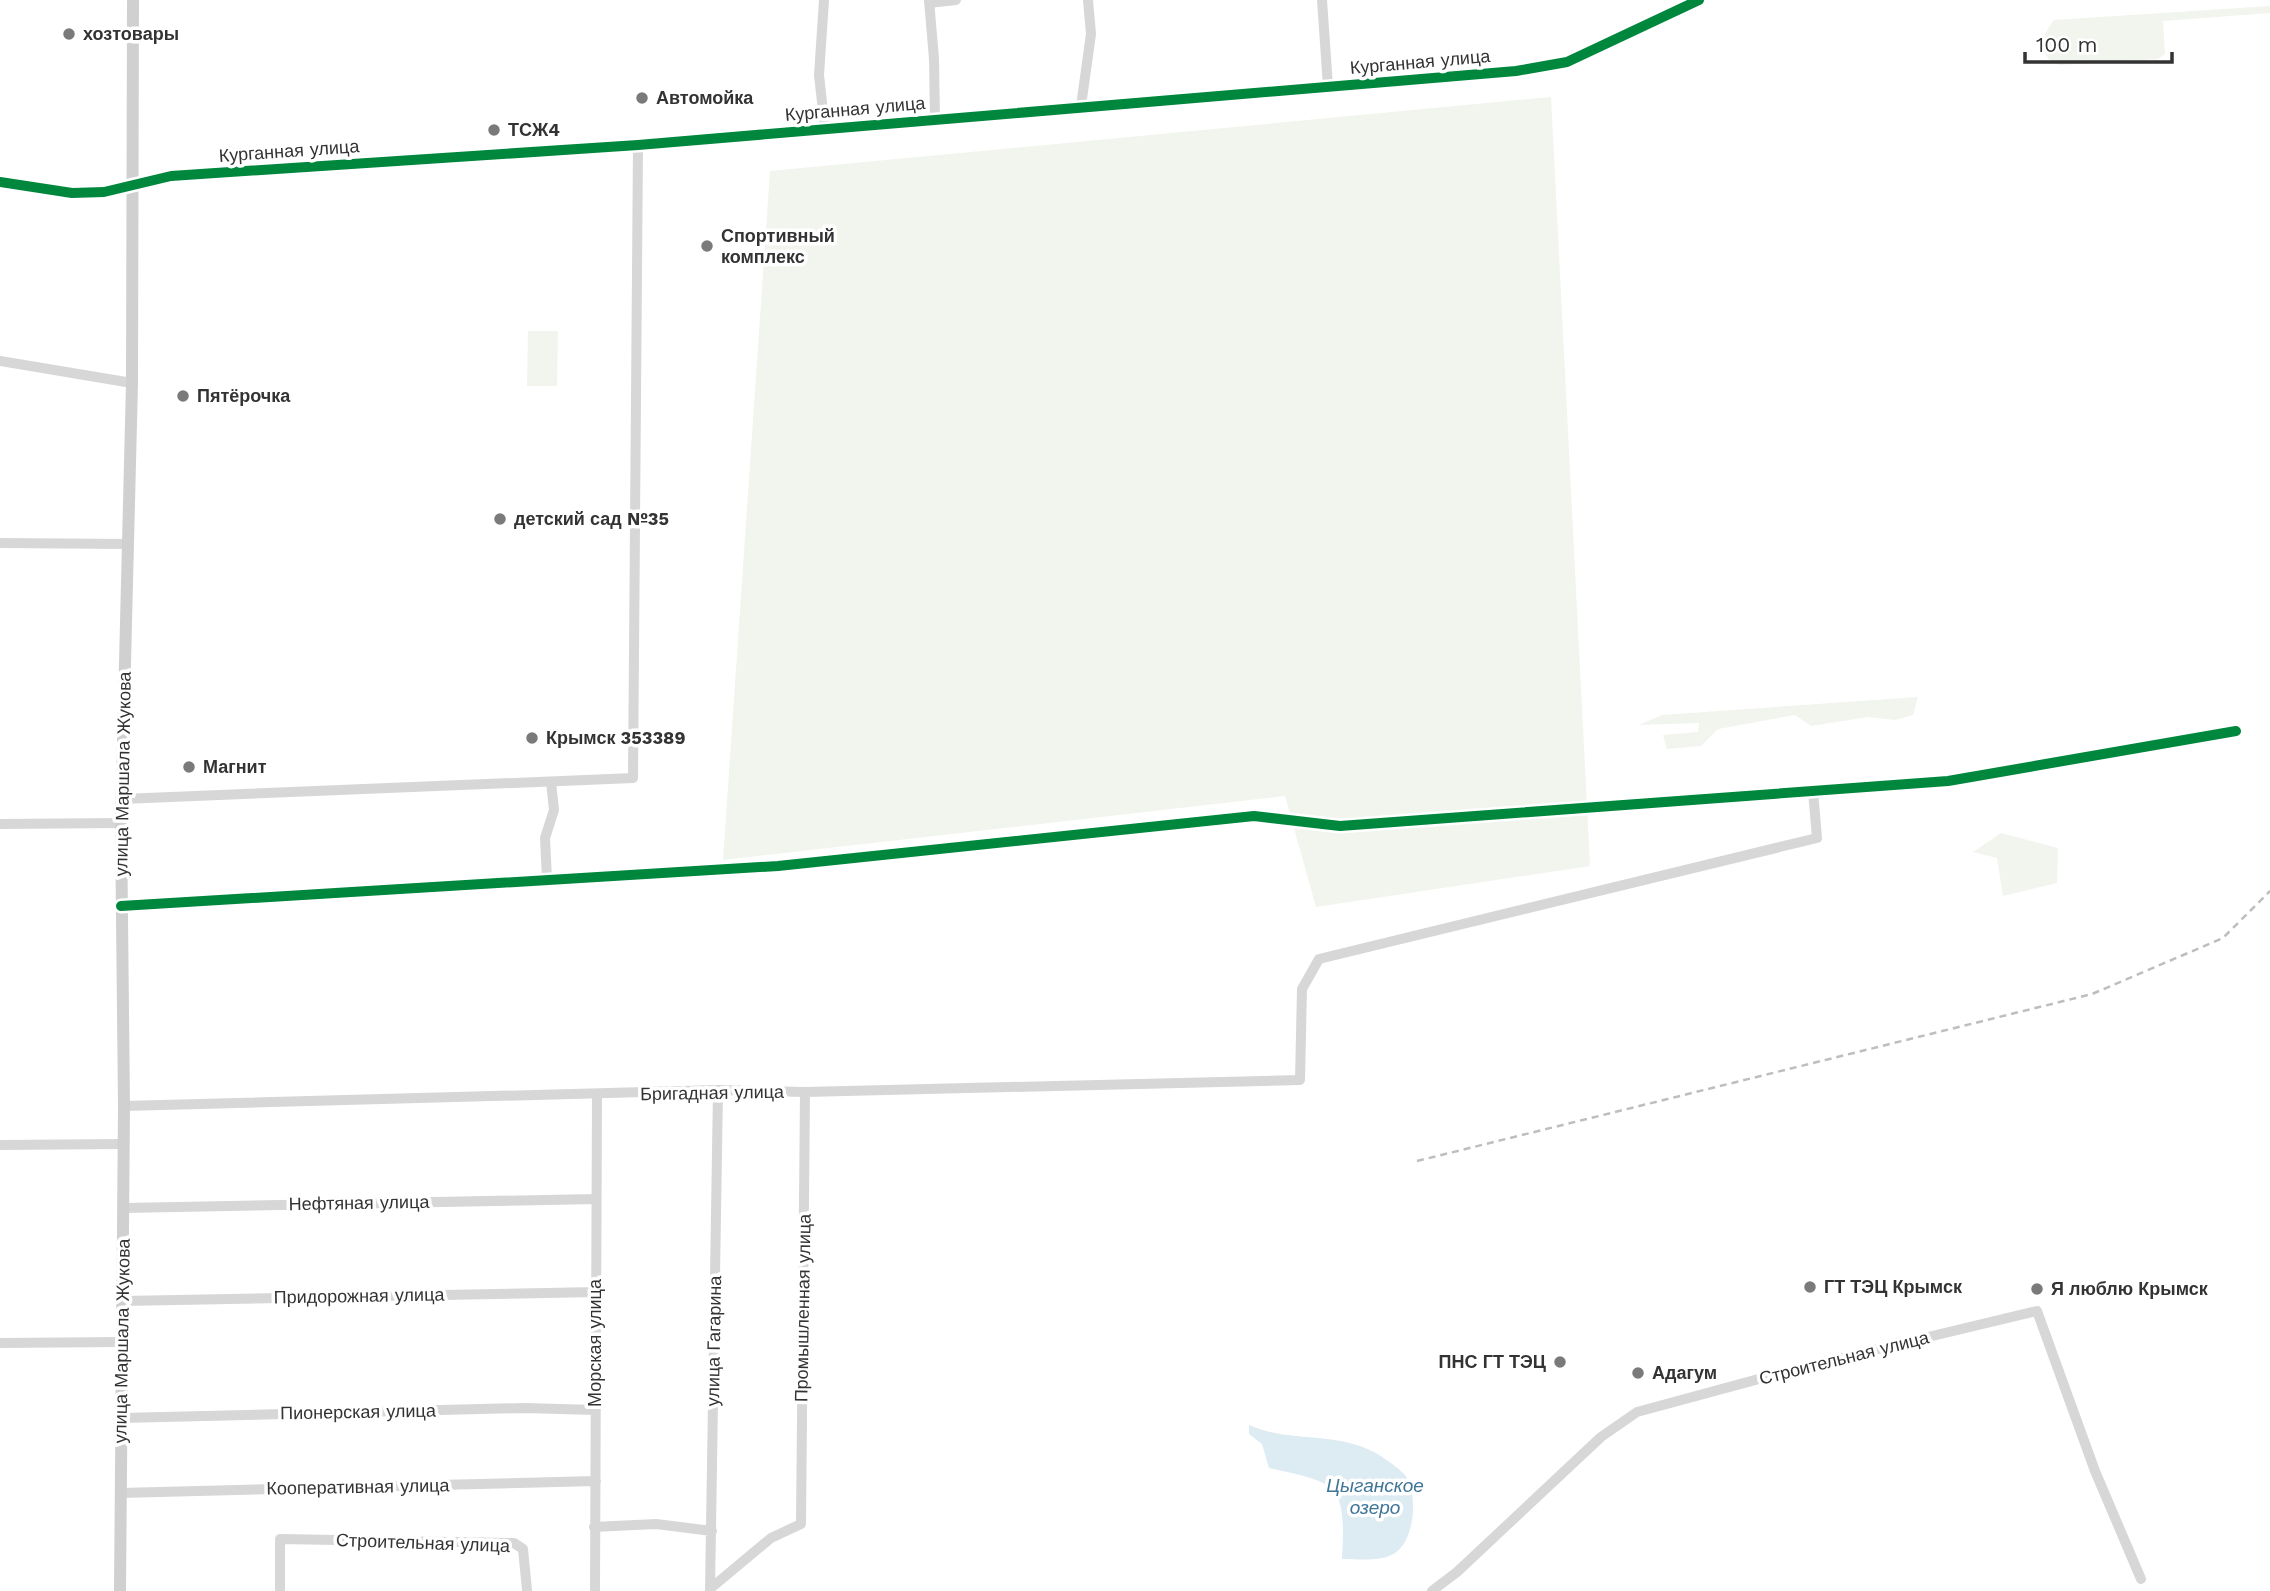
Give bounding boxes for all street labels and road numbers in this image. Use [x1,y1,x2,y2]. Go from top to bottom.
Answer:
street label: Курганная улица [1349,45,1492,78]
street label: Курганная улица [784,92,927,125]
street label: Курганная улица [218,135,361,166]
street label: улица Маршала Жукова [110,670,135,877]
street label: Бригадная улица [640,1081,785,1104]
street label: Нефтяная улица [288,1191,431,1214]
street label: Промышленная улица [790,1213,815,1402]
street label: улица Маршала Жукова [109,1237,134,1444]
street label: улица Гагарина [702,1275,725,1406]
street label: Морская улица [584,1278,605,1407]
street label: Придорожная улица [273,1283,445,1307]
street label: Строительная улица [1757,1326,1932,1389]
street label: Пионерская улица [280,1400,437,1423]
street label: Кооперативная улица [266,1474,451,1499]
street label: Строительная улица [336,1529,511,1556]

